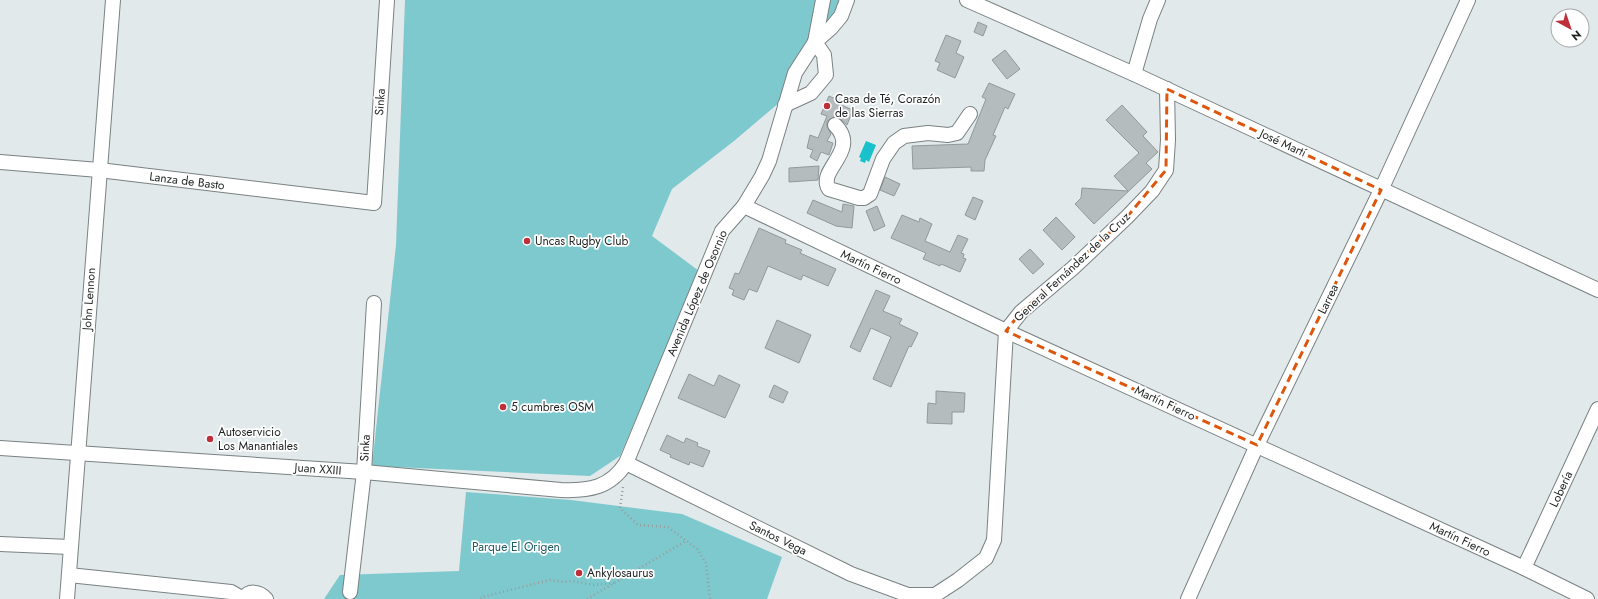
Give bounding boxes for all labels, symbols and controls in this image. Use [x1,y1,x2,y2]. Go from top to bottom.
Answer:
north arrow [1550,8,1590,48]
text: N [1568,27,1585,45]
street label: Sinka [370,88,390,116]
place label: Casa de Té, Corazón de las Sierras [835,90,941,122]
marker: Casa de Té, Corazón de las Sierras [822,101,832,111]
street label: José Martí [1255,124,1310,162]
street label: Lanza de Basto [148,167,226,195]
street label: General Fernández de la Cruz [1010,208,1135,326]
street label: Avenida López de Osornio [662,227,732,359]
place label: Uncas Rugby Club [535,232,628,250]
marker: Uncas Rugby Club [522,236,532,246]
street label: Martín Fierro [838,245,905,289]
street label: John Lennon [78,267,100,333]
street label: Larrea [1313,281,1343,317]
street label: Martín Fierro [1132,381,1199,425]
place label: 5 cumbres OSM [511,398,594,416]
marker: 5 cumbres OSM [498,402,508,412]
place label: Autoservicio Los Manantiales [218,423,298,455]
marker: Autoservicio Los Manantiales [205,434,215,444]
street label: Sinka [355,434,375,462]
street label: Juan XXIII [292,458,342,480]
street label: Lobería [1545,468,1577,510]
street label: Santos Vega [746,516,810,560]
street label: Martín Fierro [1427,517,1494,561]
park label: Parque El Origen [472,538,560,556]
place label: Ankylosaurus [587,564,654,582]
marker: Ankylosaurus [574,568,584,578]

